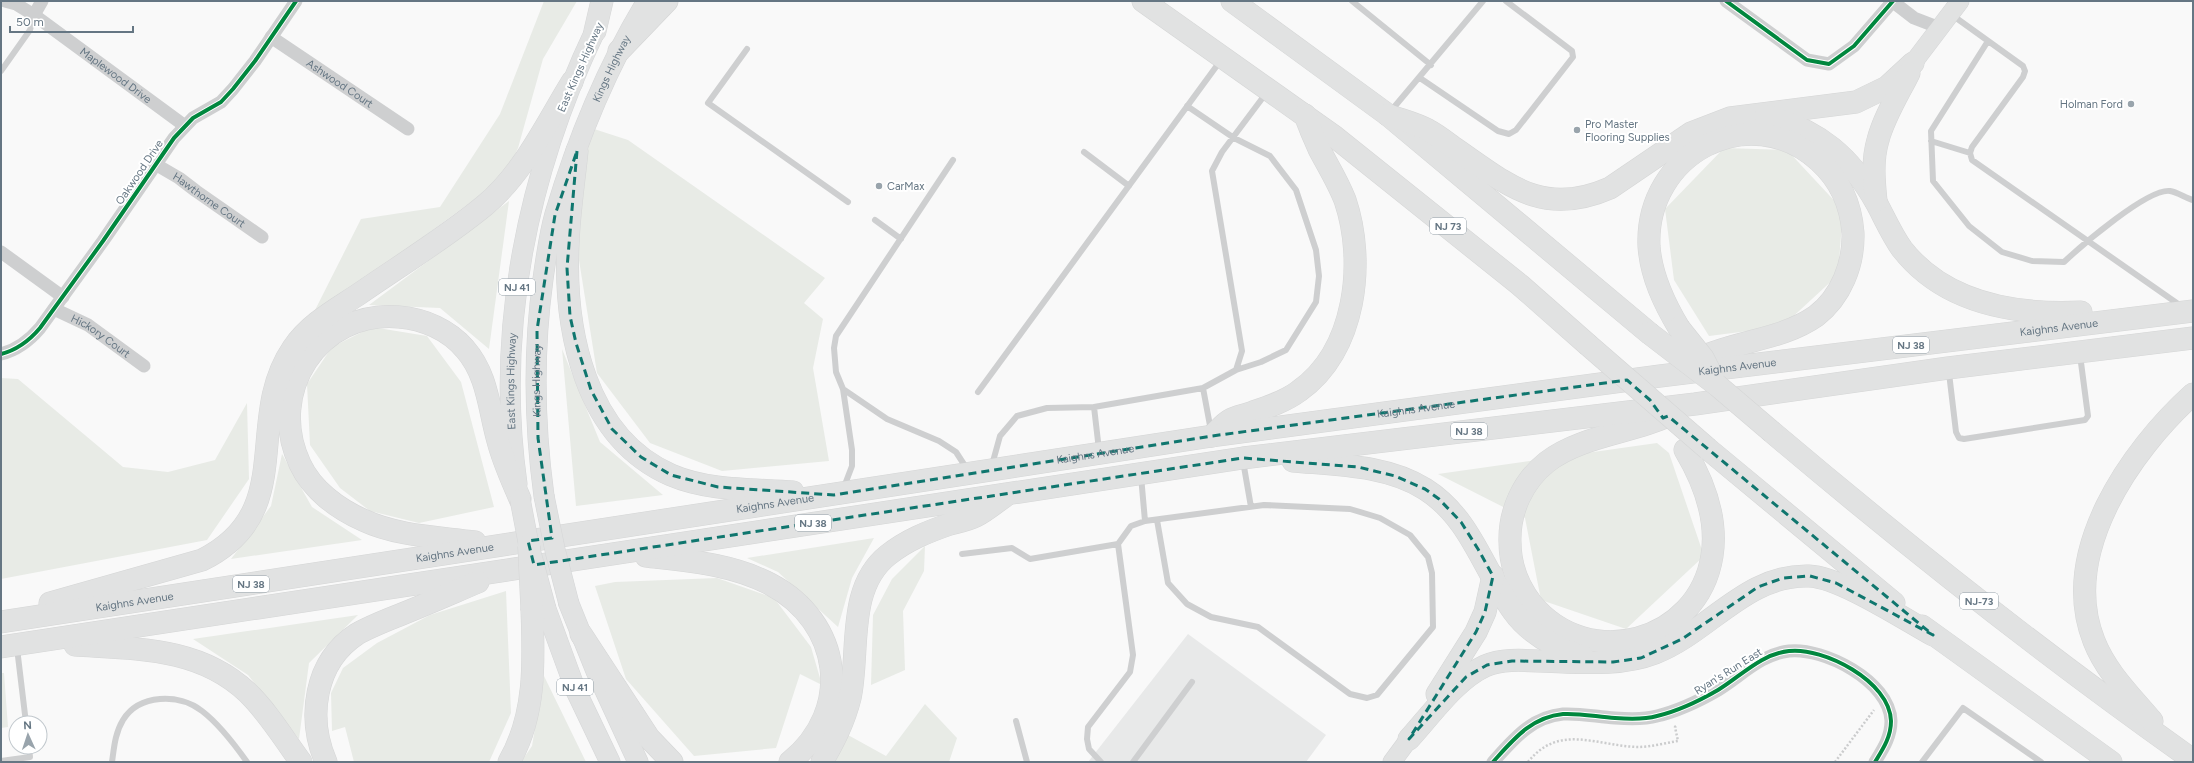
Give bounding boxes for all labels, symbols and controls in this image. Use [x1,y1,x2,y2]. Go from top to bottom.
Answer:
scale bar [10,8,133,34]
text: 50 m [16,15,44,29]
street label: East Kings Highway [555,20,606,114]
street label: Kings Highway [590,33,633,104]
street label: Maplewood Drive [77,45,154,106]
street label: Ashwood Court [304,57,375,111]
place label: Holman Ford [2060,98,2123,111]
marker: Holman Ford [2126,99,2136,109]
place label: Pro Master Flooring Supplies [1585,118,1670,144]
marker: Pro Master Flooring Supplies [1572,125,1582,135]
street label: Oakwood Drive [113,137,166,207]
street label: Hawthorne Court [170,170,248,230]
place label: CarMax [887,180,925,193]
marker: CarMax [874,181,884,191]
road number: NJ 73 [1430,218,1466,234]
road number: NJ 41 [499,279,535,295]
street label: Hickory Court [69,312,133,361]
street label: Kaighns Avenue [2019,317,2099,339]
street label: East Kings Highway [504,332,519,430]
road number: NJ 38 [1893,337,1929,353]
street label: Kings Highway [530,343,544,417]
street label: Kaighns Avenue [1697,356,1777,378]
street label: Kaighns Avenue [1376,398,1456,421]
road number: NJ 38 [1451,423,1487,439]
street label: Kaighns Avenue [1055,442,1135,467]
street label: Kaighns Avenue [735,491,815,516]
road number: NJ 38 [795,515,831,531]
street label: Kaighns Avenue [415,540,495,565]
road number: NJ 38 [233,576,269,592]
street label: Kaighns Avenue [95,590,174,614]
road number: NJ-73 [1960,593,1998,609]
street label: Ryan's Run East [1692,645,1765,697]
road number: NJ 41 [557,679,593,695]
north arrow [8,715,48,755]
text: N [23,719,32,732]

